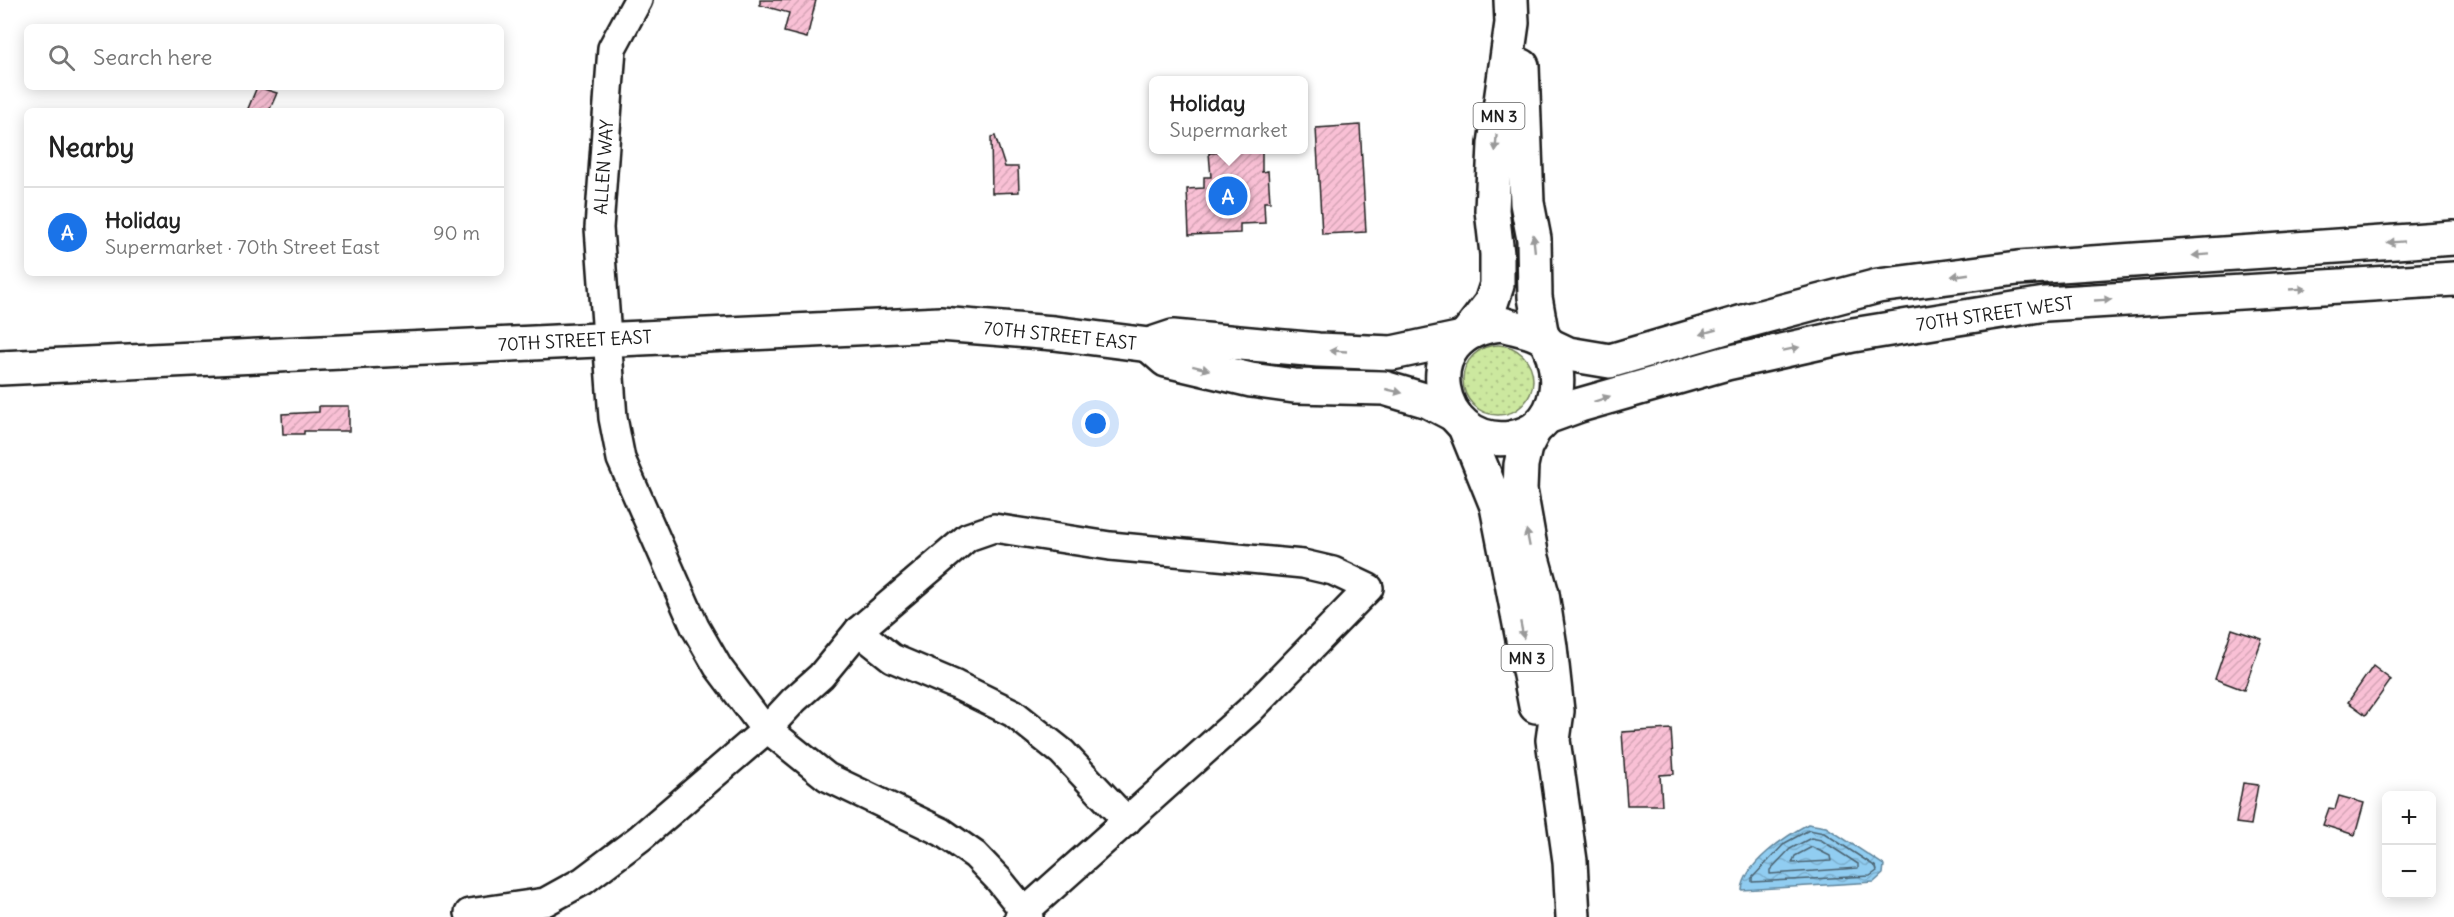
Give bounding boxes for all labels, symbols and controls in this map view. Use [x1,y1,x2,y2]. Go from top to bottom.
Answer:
search box [24,24,504,90]
icon: search [45,41,78,74]
text: Search here [93,43,212,71]
popup [1149,76,1308,154]
text: Holiday [1170,89,1245,117]
road number: MN 3 [1474,103,1524,129]
text: Supermarket [1170,117,1287,142]
street label: ALLEN WAY [589,119,618,215]
text: Nearby [48,131,134,164]
one-way arrow [1491,134,1501,153]
pin: A [1208,174,1248,218]
text: Holiday [105,206,181,234]
text: A [61,220,74,245]
text: 90 m [433,220,480,245]
text: Supermarket · 70th Street East [105,234,380,259]
one-way arrow [1529,234,1539,253]
one-way arrow [2386,237,2405,247]
one-way arrow [2192,250,2211,260]
one-way arrow [1950,271,1969,280]
one-way arrow [2288,284,2307,294]
street label: 70TH STREET WEST [1915,291,2075,336]
one-way arrow [2094,296,2113,305]
street label: 70TH STREET EAST [982,316,1138,355]
street label: 70TH STREET EAST [497,325,652,356]
one-way arrow [1699,328,1717,337]
one-way arrow [1781,344,1800,353]
one-way arrow [1329,346,1348,356]
one-way arrow [1192,364,1210,374]
one-way arrow [1385,387,1404,396]
one-way arrow [1593,393,1611,403]
your location [1081,409,1110,438]
one-way arrow [1523,528,1532,547]
one-way arrow [1518,621,1527,640]
road number: MN 3 [1502,645,1552,671]
map controls [2382,791,2436,899]
button: + [2382,791,2436,845]
button: − [2382,845,2436,899]

